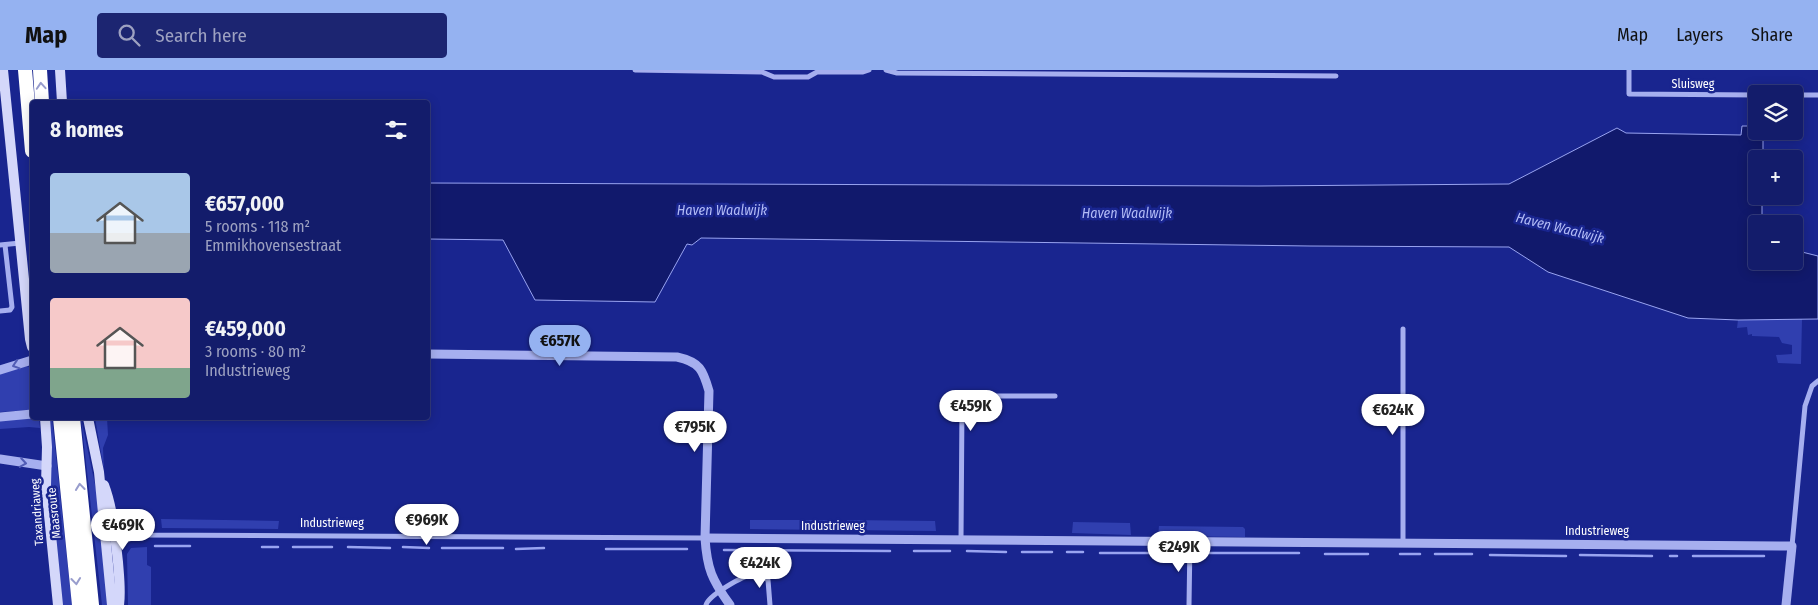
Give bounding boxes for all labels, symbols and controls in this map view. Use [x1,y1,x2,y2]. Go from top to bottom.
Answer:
search box [97,13,447,58]
text: Map [25,21,67,49]
icon: search [115,21,143,49]
text: Search here [155,24,247,47]
text: Map [1617,24,1648,46]
text: Layers [1676,24,1723,46]
text: Share [1751,24,1793,46]
street label: Sluisweg [1672,77,1715,91]
one-way arrow [36,82,47,90]
map controls [1748,85,1803,270]
button: layers [1748,85,1803,140]
icon: filters [382,116,410,144]
text: 8 homes [50,117,124,143]
button: + [1748,150,1803,205]
text: €657,000 [205,191,284,217]
icon: home [90,193,150,253]
water label: Haven Waalwijk [677,202,767,219]
water label: Haven Waalwijk [1082,205,1172,222]
water label: Haven Waalwijk [1514,209,1606,247]
button: − [1748,215,1803,270]
text: 5 rooms · 118 m² [205,217,310,236]
text: Emmikhovensestraat [205,236,341,255]
text: €459,000 [205,316,286,342]
icon: home [90,318,150,378]
pin: €657K [525,324,595,367]
text: €657K [540,331,580,350]
text: 3 rooms · 80 m² [205,342,306,361]
one-way arrow [13,359,21,369]
text: Industrieweg [205,361,290,380]
pin: €459K [936,390,1006,432]
pin: €624K [1358,394,1428,436]
text: €459K [950,396,992,415]
text: €624K [1372,400,1414,419]
pin: €795K [660,410,730,453]
text: €795K [675,417,715,436]
one-way arrow [19,457,28,467]
street label: Taxandriaweg [28,478,46,546]
one-way arrow [75,483,86,491]
street label: Maasroute [44,487,64,539]
pin: €969K [392,504,462,546]
pin: €469K [88,508,158,551]
text: €969K [406,510,448,529]
text: €469K [102,515,144,534]
street label: Industrieweg [300,516,364,530]
street label: Industrieweg [801,519,865,533]
street label: Industrieweg [1565,524,1629,538]
pin: €249K [1144,530,1214,573]
text: €249K [1158,537,1200,556]
pin: €424K [725,546,795,589]
text: €424K [740,553,780,572]
one-way arrow [70,577,81,585]

